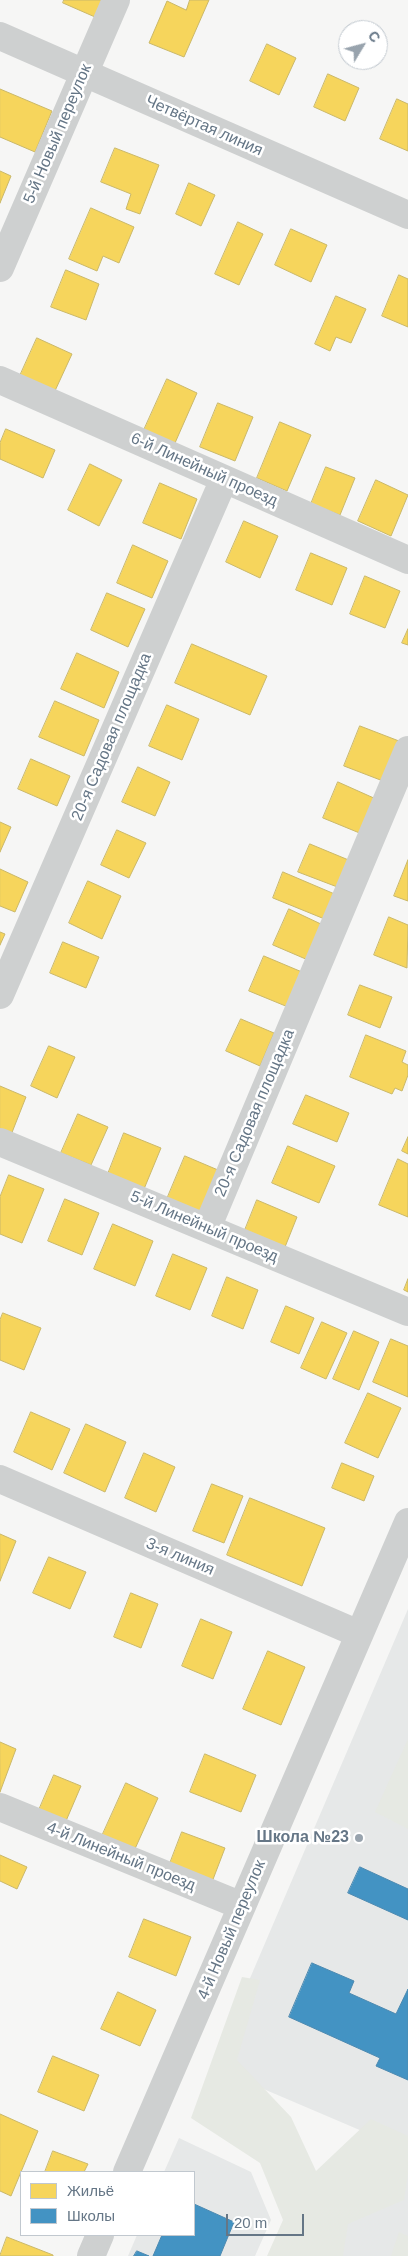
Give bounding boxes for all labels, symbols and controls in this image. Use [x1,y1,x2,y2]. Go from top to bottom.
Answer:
north arrow [338,20,388,70]
text: С [365,28,384,45]
street label: 5-й Новый переулок [20,61,96,207]
street label: Четвёртая линия [142,92,266,160]
street label: 6-й Линейный проезд [128,429,280,511]
street label: 20-я Садовая площадка [68,650,156,824]
street label: 20-я Садовая площадка [211,1026,299,1200]
street label: 5-й Линейный проезд [127,1187,281,1267]
street label: 3-я линия [143,1534,217,1580]
street label: 4-й Линейный проезд [44,1818,198,1896]
place label: Школа №23 [257,1828,349,1848]
marker: Школа №23 [353,1832,365,1844]
street label: 4-й Новый переулок [194,1857,270,2003]
legend [20,2171,195,2236]
text: Жильё [67,2182,114,2199]
scale bar [228,2204,306,2236]
text: Школы [67,2207,115,2224]
text: 20 m [234,2214,267,2231]

